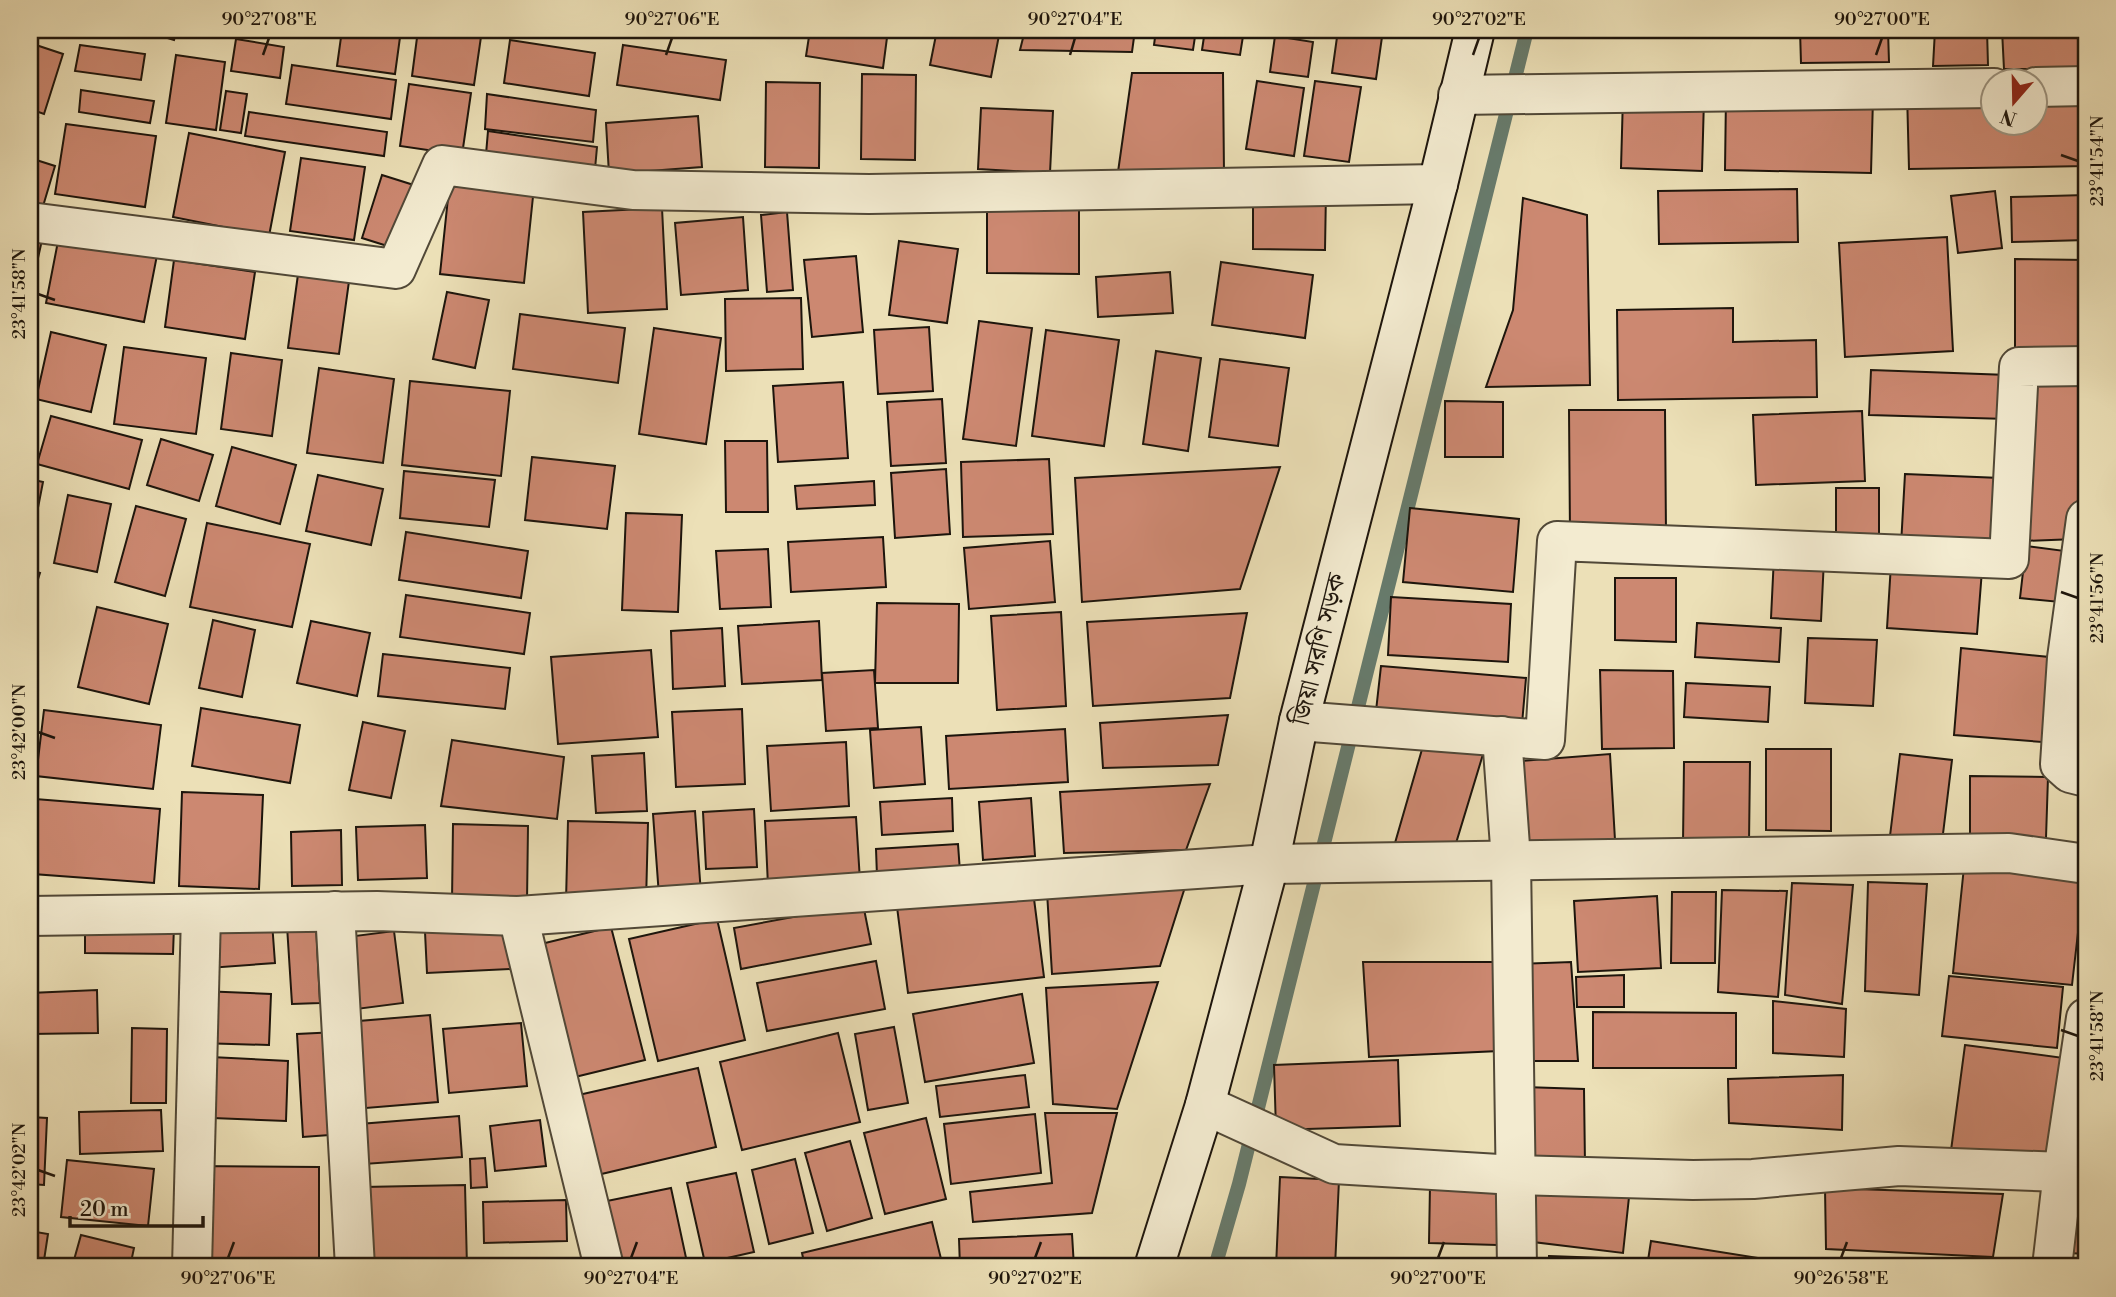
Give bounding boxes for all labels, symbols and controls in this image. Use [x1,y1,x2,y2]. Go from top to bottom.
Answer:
text: 90°27'08"E [221,8,317,31]
text: 90°27'06"E [624,8,720,31]
text: 90°27'04"E [1028,8,1122,31]
text: 90°27'02"E [1432,8,1526,31]
text: 90°27'00"E [1834,8,1930,31]
north arrow [1980,66,2050,136]
text: N [1997,103,2020,131]
text: 23°41'54"N [2086,115,2109,206]
text: 23°41'58"N [8,248,31,339]
text: 23°41'56"N [2086,552,2109,643]
street label: জিয়া সরণি সড়ক [1284,568,1354,729]
text: 23°42'00"N [8,683,31,780]
text: 23°41'58"N [2086,990,2109,1081]
text: 23°42'02"N [8,1122,31,1217]
scale bar [70,1185,203,1229]
text: 20 m [80,1197,129,1223]
text: 90°27'06"E [180,1267,276,1290]
text: 90°27'04"E [584,1267,678,1290]
text: 90°27'02"E [988,1267,1082,1290]
text: 90°27'00"E [1390,1267,1486,1290]
text: 90°26'58"E [1793,1267,1889,1290]

